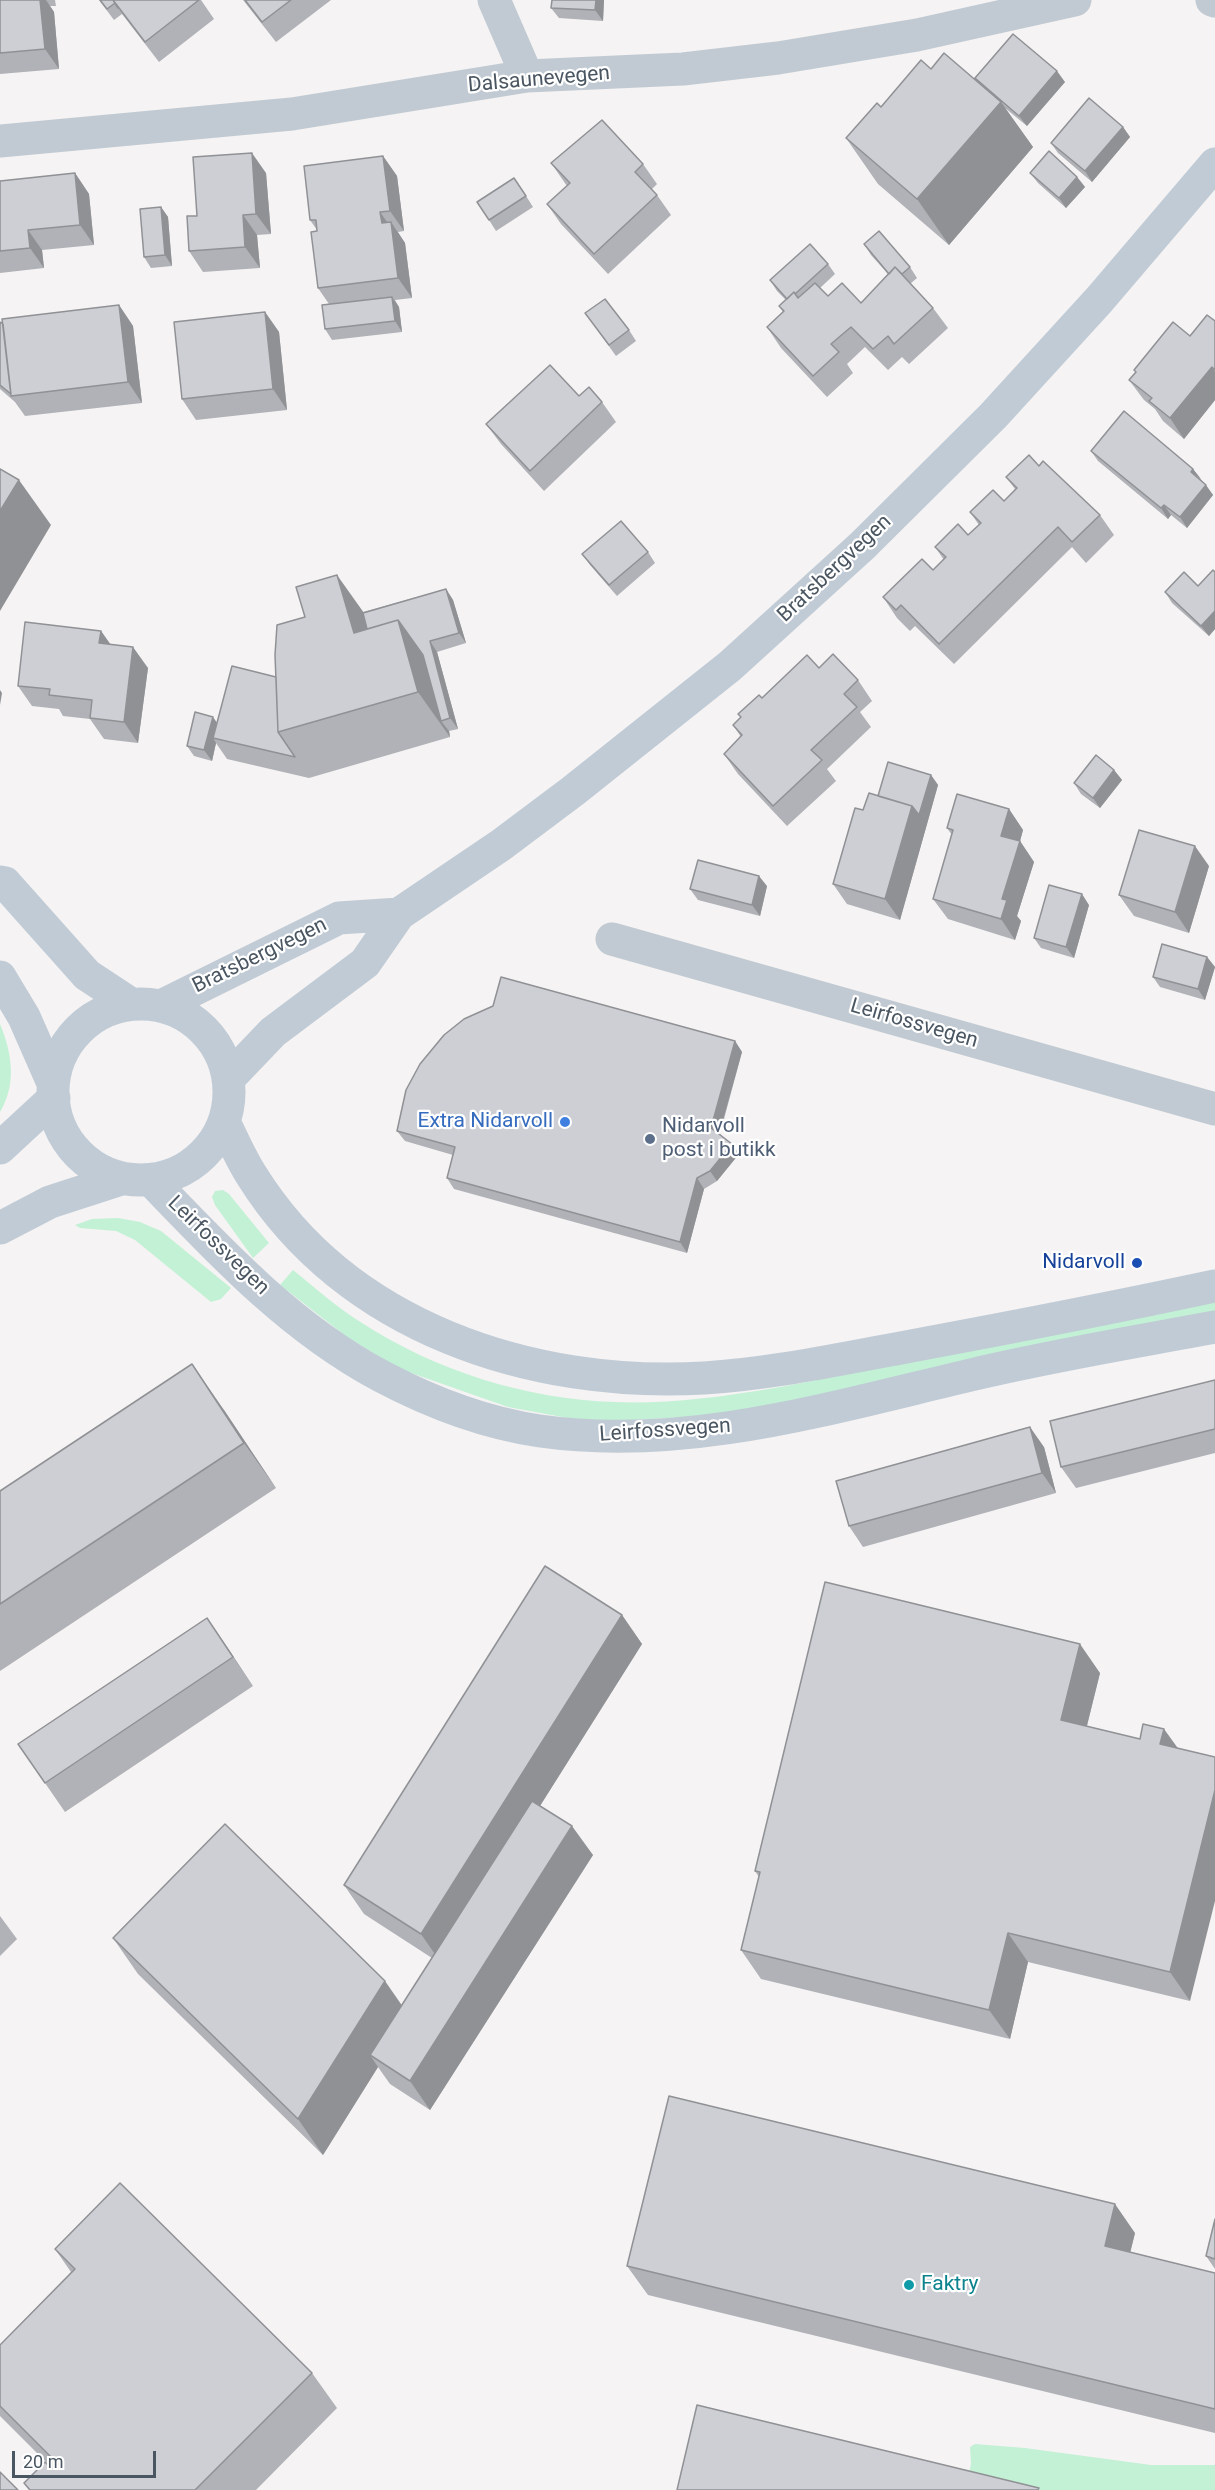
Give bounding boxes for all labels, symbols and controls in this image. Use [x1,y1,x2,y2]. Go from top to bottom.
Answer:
street label: Dalsaunevegen [467,61,611,99]
street label: Bratsbergvegen [773,510,897,628]
street label: Bratsbergvegen [189,913,331,999]
street label: Leirfossvegen [847,994,981,1054]
place label: Extra Nidarvoll [418,1109,553,1135]
place label: Nidarvoll post i butikk [662,1114,776,1164]
marker: Extra Nidarvoll [558,1115,572,1129]
marker: Nidarvoll post i butikk [643,1132,657,1146]
street label: Leirfossvegen [162,1191,274,1301]
place label: Nidarvoll [1042,1250,1125,1276]
marker: Nidarvoll [1130,1256,1144,1270]
street label: Leirfossvegen [599,1414,731,1448]
place label: Faktry [921,2272,978,2298]
marker: Faktry [902,2278,916,2292]
scale bar [15,2439,159,2477]
text: 20 m [23,2451,63,2472]

